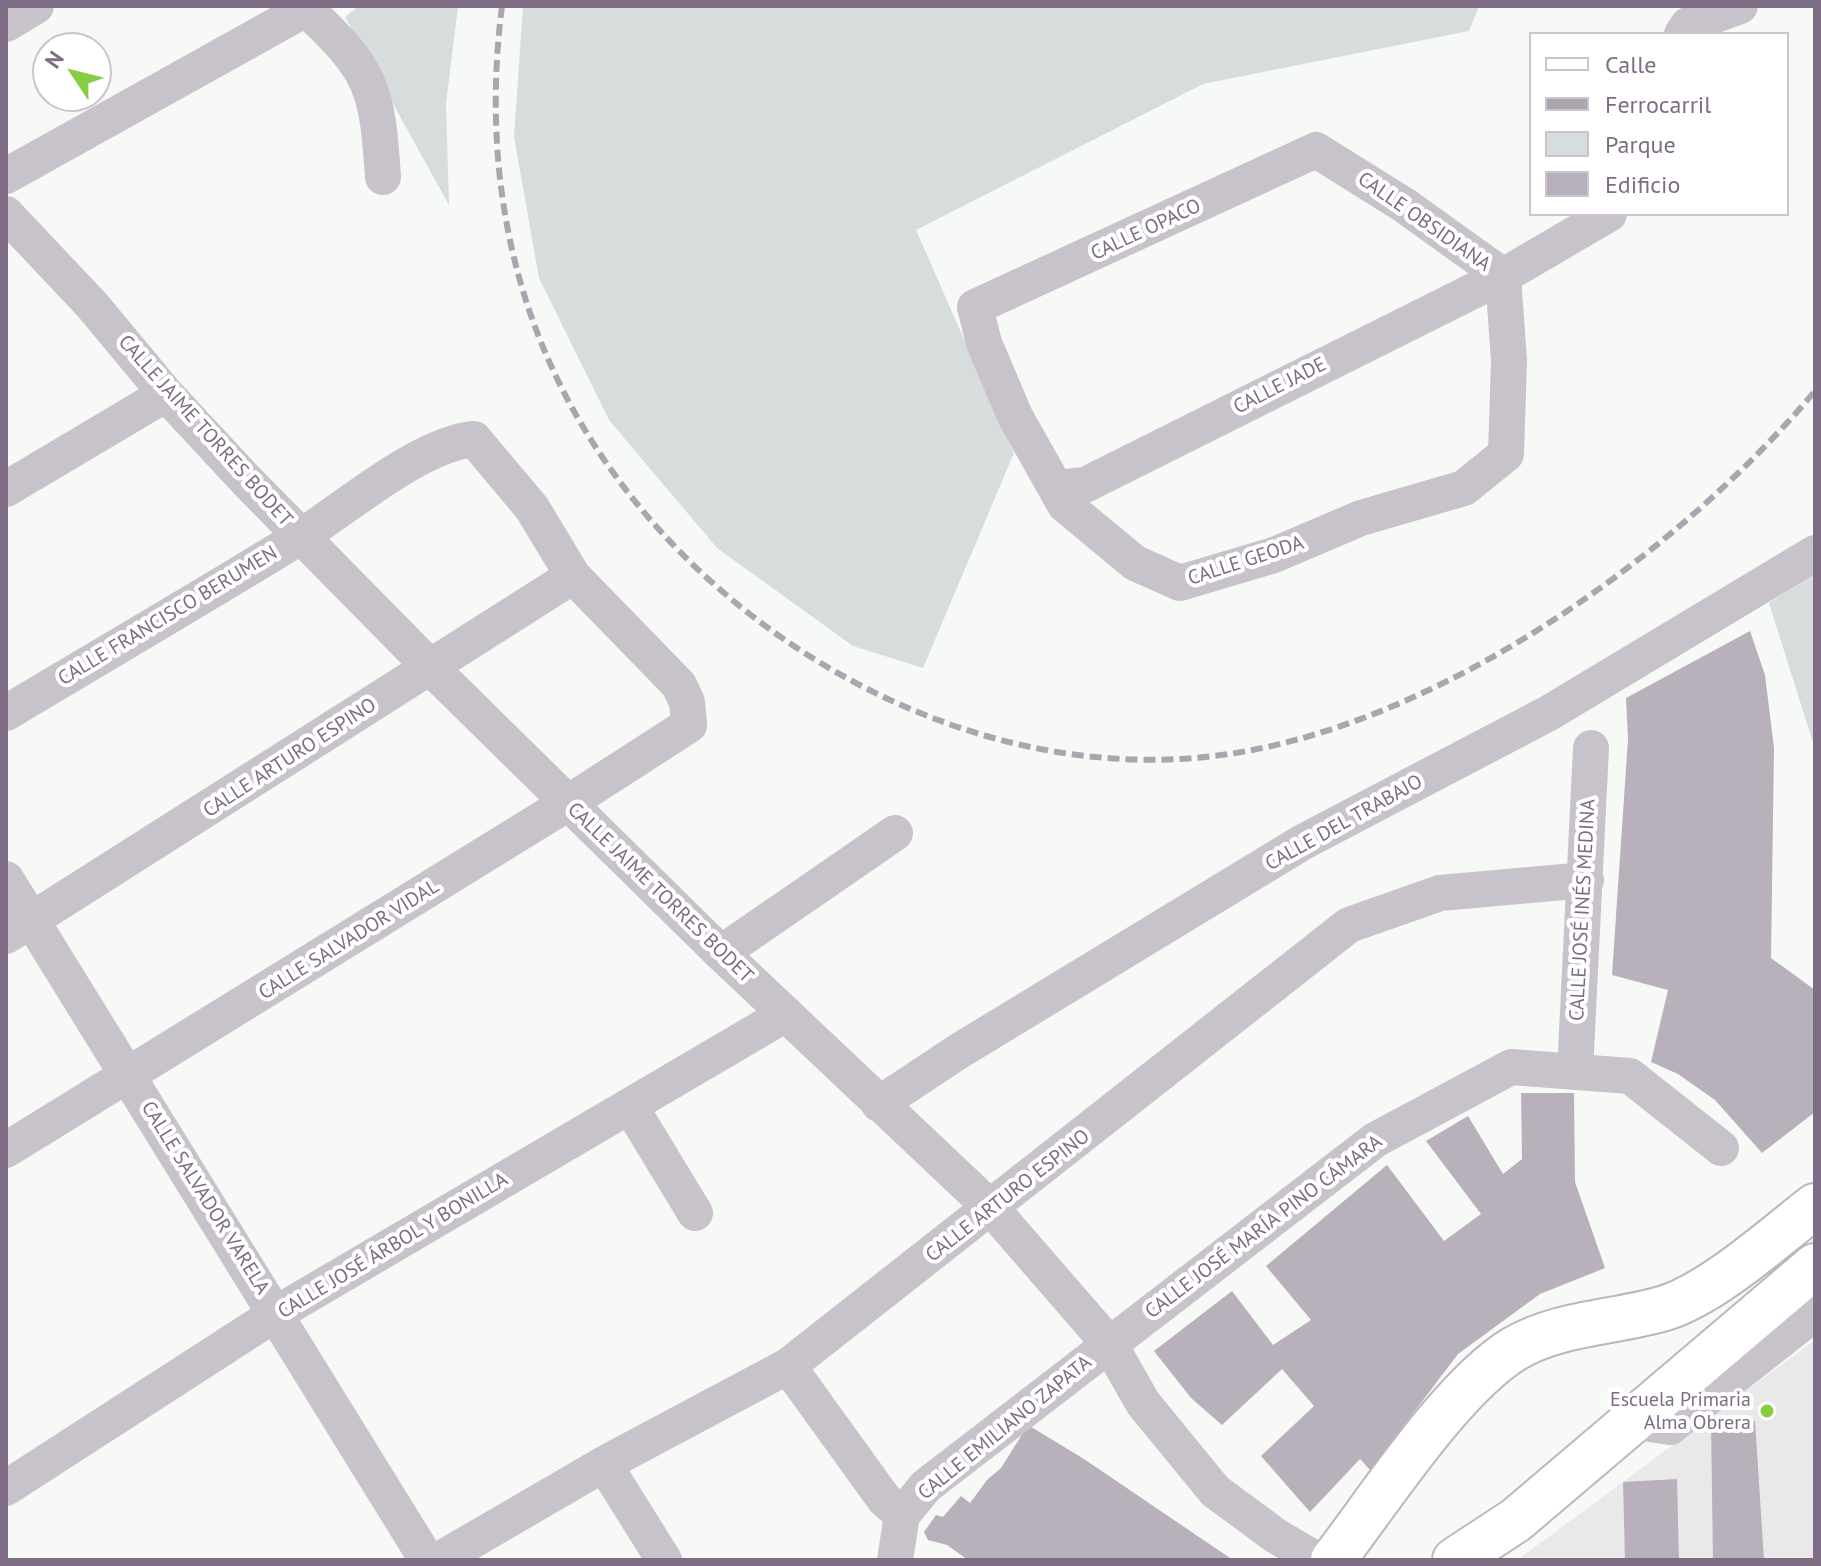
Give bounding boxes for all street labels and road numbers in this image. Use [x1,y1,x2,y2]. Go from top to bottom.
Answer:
street label: CALLE OBSIDIANA [1353,167,1495,277]
street label: CALLE OPACO [1087,194,1205,266]
street label: CALLE JAIME TORRES BODET [113,330,297,532]
street label: CALLE JADE [1230,352,1330,420]
street label: CALLE GEODA [1185,531,1307,591]
street label: CALLE FRANCISCO BERUMEN [54,541,282,691]
street label: CALLE ARTURO ESPINO [199,693,381,823]
street label: CALLE DEL TRABAJO [1261,770,1427,876]
street label: CALLE JAIME TORRES BODET [562,798,758,988]
street label: CALLE JOSÉ INÉS MEDINA [1565,799,1601,1021]
street label: CALLE SALVADOR VIDAL [255,875,443,1005]
street label: CALLE SALVADOR VARELA [136,1097,274,1299]
street label: CALLE ARTURO ESPINO [921,1125,1095,1267]
street label: CALLE JOSÉ MARÍA PINO CÁMARA [1141,1130,1387,1324]
street label: CALLE JOSÉ ÁRBOL Y BONILLA [274,1168,512,1324]
street label: CALLE EMILIANO ZAPATA [914,1351,1096,1505]

